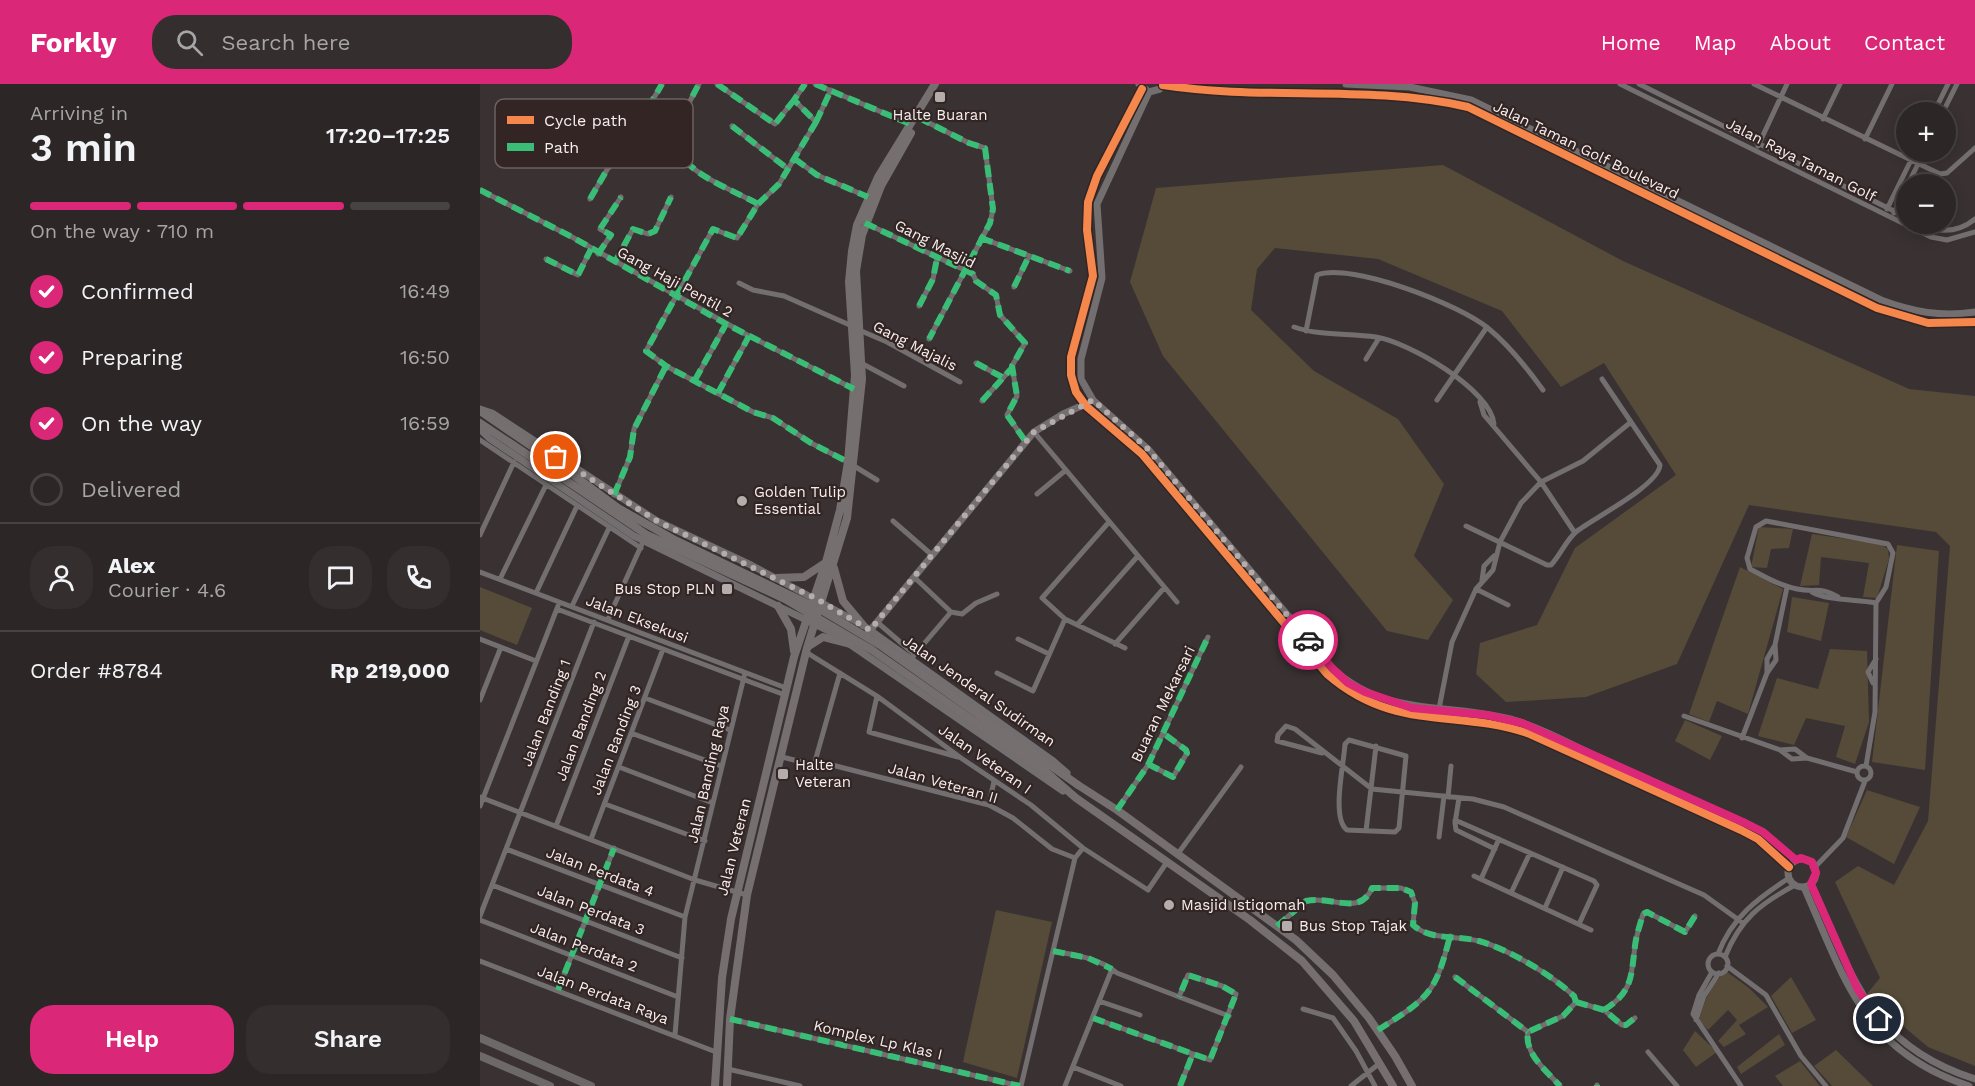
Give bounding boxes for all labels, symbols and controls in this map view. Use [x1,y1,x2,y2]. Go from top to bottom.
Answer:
search box [152,15,572,69]
text: Forkly [30,26,116,59]
icon: search [173,26,206,59]
text: Search here [221,30,350,55]
text: Home [1601,30,1661,55]
text: Map [1694,30,1737,55]
text: About [1770,30,1831,55]
text: Contact [1864,30,1945,55]
marker: Halte Buaran [933,90,947,104]
street label: Jalan Taman Golf Boulevard [1490,97,1682,203]
legend [495,99,693,168]
text: Arriving in [30,101,128,125]
map controls [1896,102,1956,234]
button: + [1896,102,1956,162]
place label: Halte Buaran [893,106,987,124]
text: Cycle path [544,111,627,130]
street label: Jalan Raya Taman Golf [1723,114,1879,206]
text: 17:20–17:25 [326,123,450,148]
text: 3 min [30,125,137,170]
text: Path [544,138,579,157]
button: − [1896,174,1956,234]
street label: Gang Masjid [892,216,978,272]
text: On the way · 710 m [30,219,214,243]
street label: Gang Haji Pentil 2 [614,243,736,321]
icon: check [30,275,63,308]
text: Confirmed [81,279,194,304]
text: 16:49 [400,279,450,303]
street label: Gang Majalis [870,317,960,375]
icon: check [30,341,63,374]
text: Preparing [81,345,182,370]
text: 16:50 [400,345,450,369]
icon: check [30,407,63,440]
text: On the way [81,411,202,436]
text: 16:59 [400,411,450,435]
pin [530,431,581,482]
icon: bag [539,440,572,473]
text: Delivered [81,477,181,502]
place label: Golden Tulip Essential [754,483,846,518]
marker: Golden Tulip Essential [735,494,749,508]
button: person [30,546,93,609]
button: chat [309,546,372,609]
button: phone [387,546,450,609]
text: Alex [108,553,155,578]
text: Courier · 4.6 [108,578,226,602]
place label: Bus Stop PLN [614,580,715,598]
marker: Bus Stop PLN [720,582,734,596]
street label: Jalan Eksekusi [583,591,691,647]
courier [1278,610,1338,670]
icon: car [1292,624,1325,657]
street label: Jalan Jenderal Sudirman [899,631,1059,751]
street label: Buaran Mekarsari [1127,643,1199,765]
street label: Jalan Banding 1 [517,657,575,769]
text: Order #8784 [30,658,163,683]
text: Rp 219,000 [330,658,450,683]
street label: Jalan Banding 2 [552,668,610,784]
street label: Jalan Banding 3 [587,682,645,798]
street label: Jalan Banding Raya [683,702,733,845]
street label: Jalan Veteran I [935,720,1035,798]
place label: Halte Veteran [795,756,851,791]
street label: Jalan Veteran II [886,759,1000,807]
marker: Halte Veteran [776,767,790,781]
street label: Jalan Veteran [713,796,755,898]
street label: Jalan Perdata 4 [544,843,656,901]
street label: Jalan Perdata 3 [535,881,647,939]
place label: Masjid Istiqomah [1181,896,1306,914]
marker: Masjid Istiqomah [1162,898,1176,912]
place label: Bus Stop Tajak [1299,917,1408,935]
street label: Jalan Perdata 2 [528,918,640,976]
marker: Bus Stop Tajak [1280,919,1294,933]
street label: Jalan Perdata Raya [535,962,672,1028]
pin [1853,993,1904,1044]
icon: home [1862,1002,1895,1035]
button: Help [30,1005,234,1074]
button: Share [246,1005,450,1074]
street label: Komplex Lp Klas I [812,1016,944,1064]

